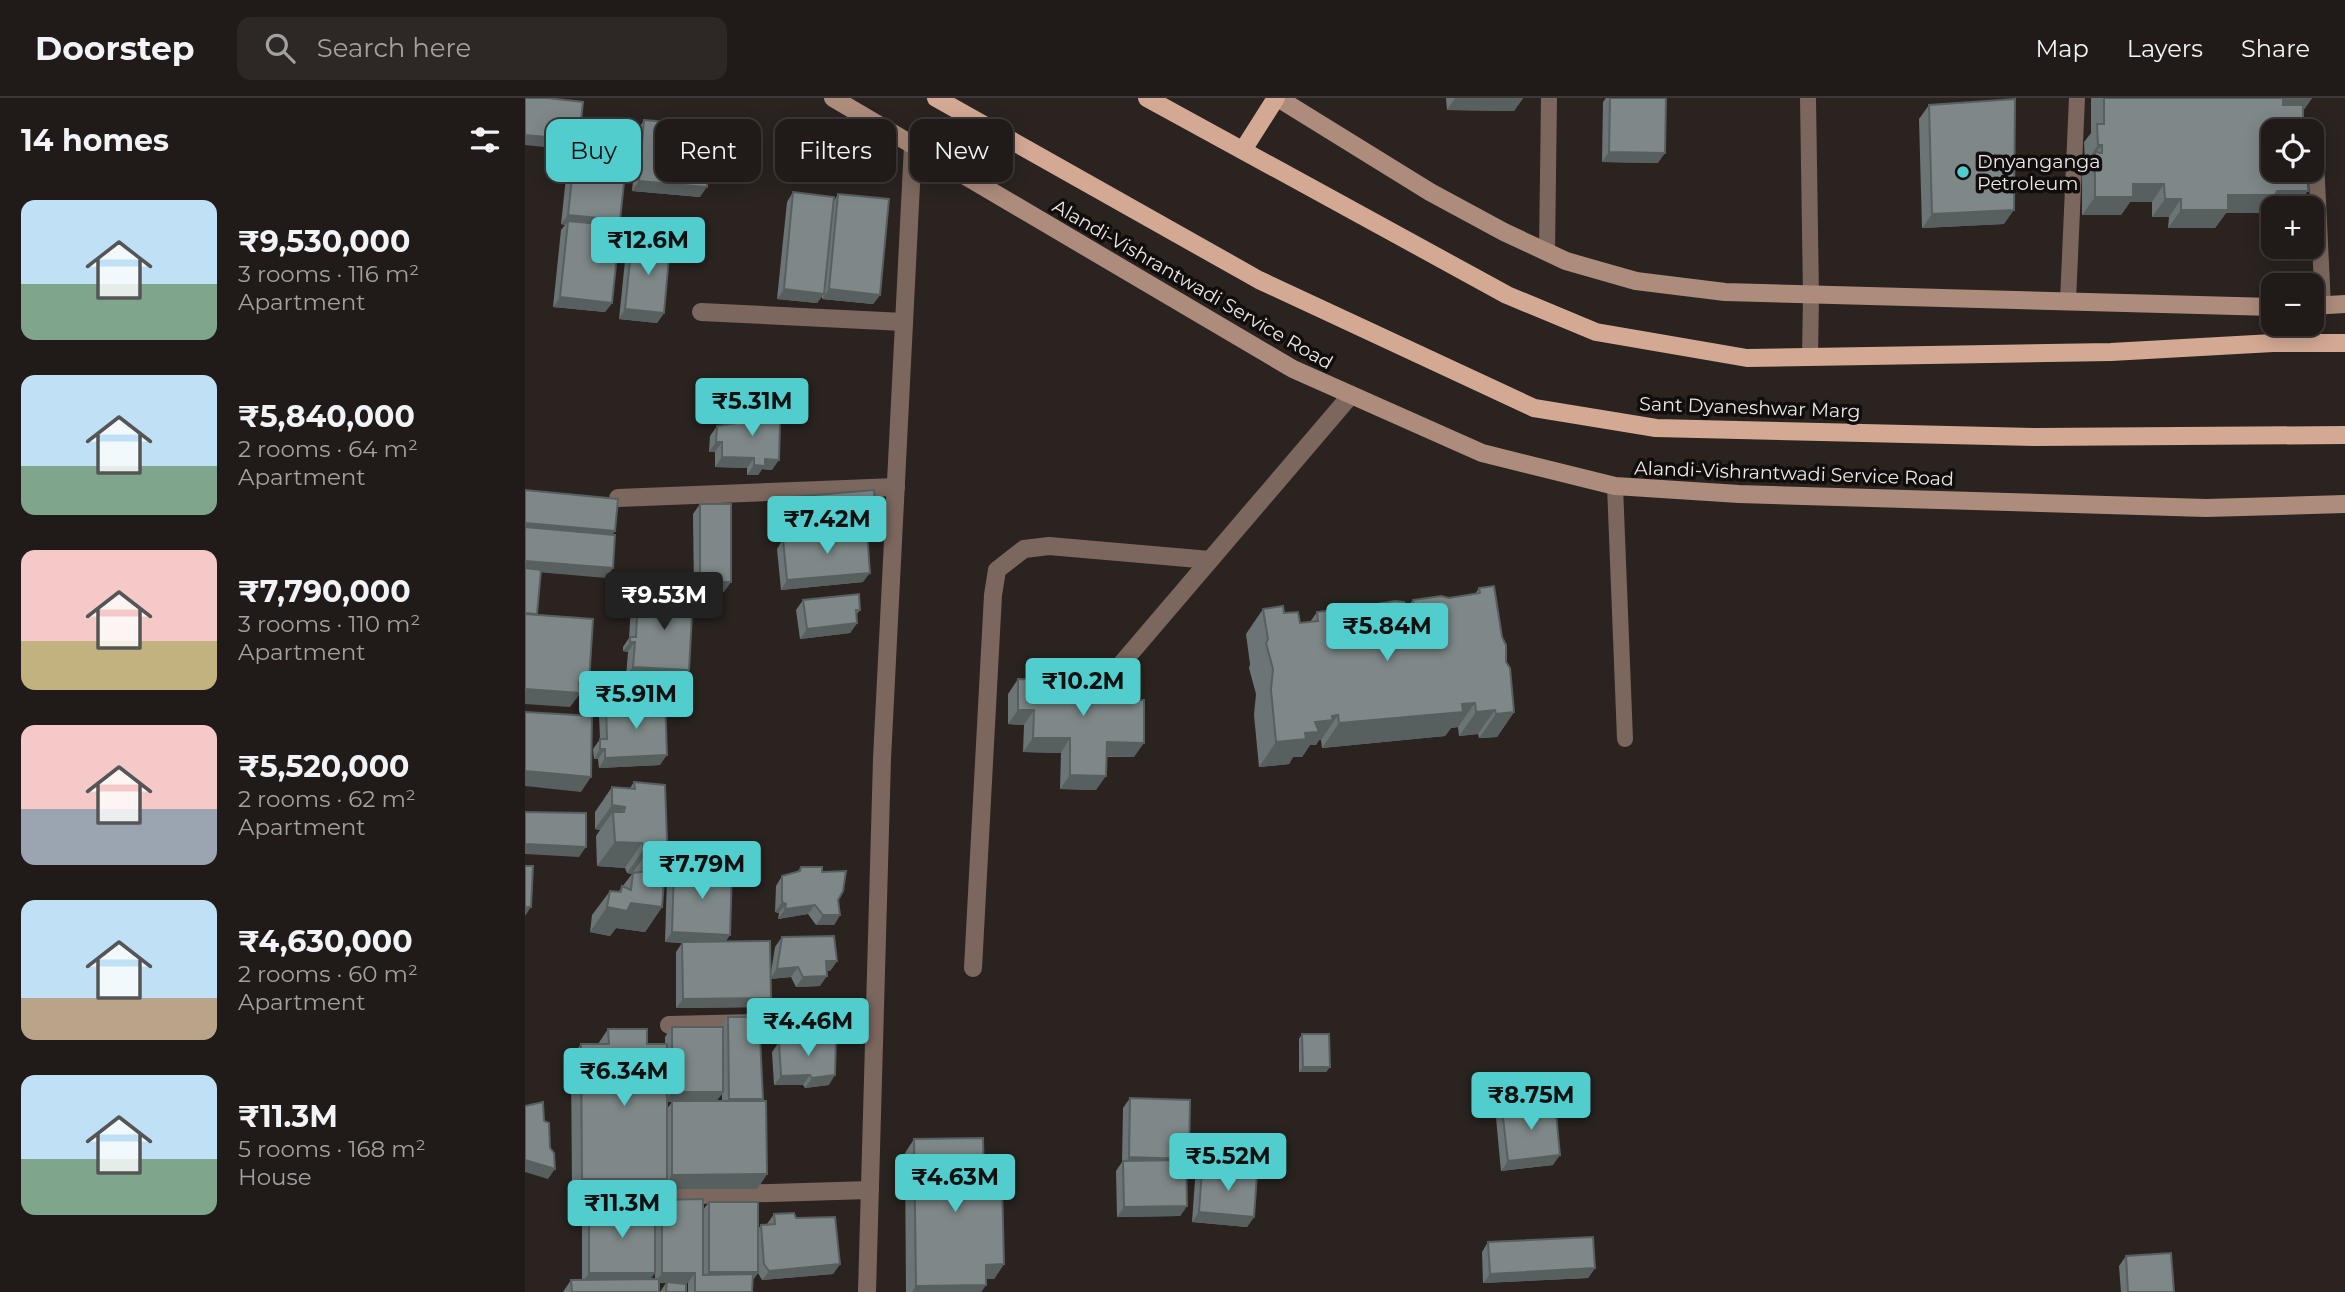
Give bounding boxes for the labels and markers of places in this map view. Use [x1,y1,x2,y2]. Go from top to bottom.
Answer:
place label: Dnyanganga Petroleum [1977,150,2100,195]
marker: Dnyanganga Petroleum [1955,164,1971,180]
pin: ₹12.6M [591,218,705,277]
pin: ₹5.31M [695,378,809,438]
pin: ₹7.42M [770,496,884,556]
pin: ₹9.53M [607,573,721,632]
pin: ₹5.84M [1330,603,1444,663]
pin: ₹10.2M [1026,658,1140,718]
pin: ₹5.91M [579,672,693,731]
pin: ₹7.79M [645,842,759,901]
pin: ₹4.46M [751,998,865,1058]
pin: ₹6.34M [567,1048,681,1108]
pin: ₹8.75M [1474,1072,1588,1132]
pin: ₹5.52M [1171,1134,1285,1193]
pin: ₹4.63M [898,1154,1012,1214]
pin: ₹11.3M [565,1180,679,1240]

